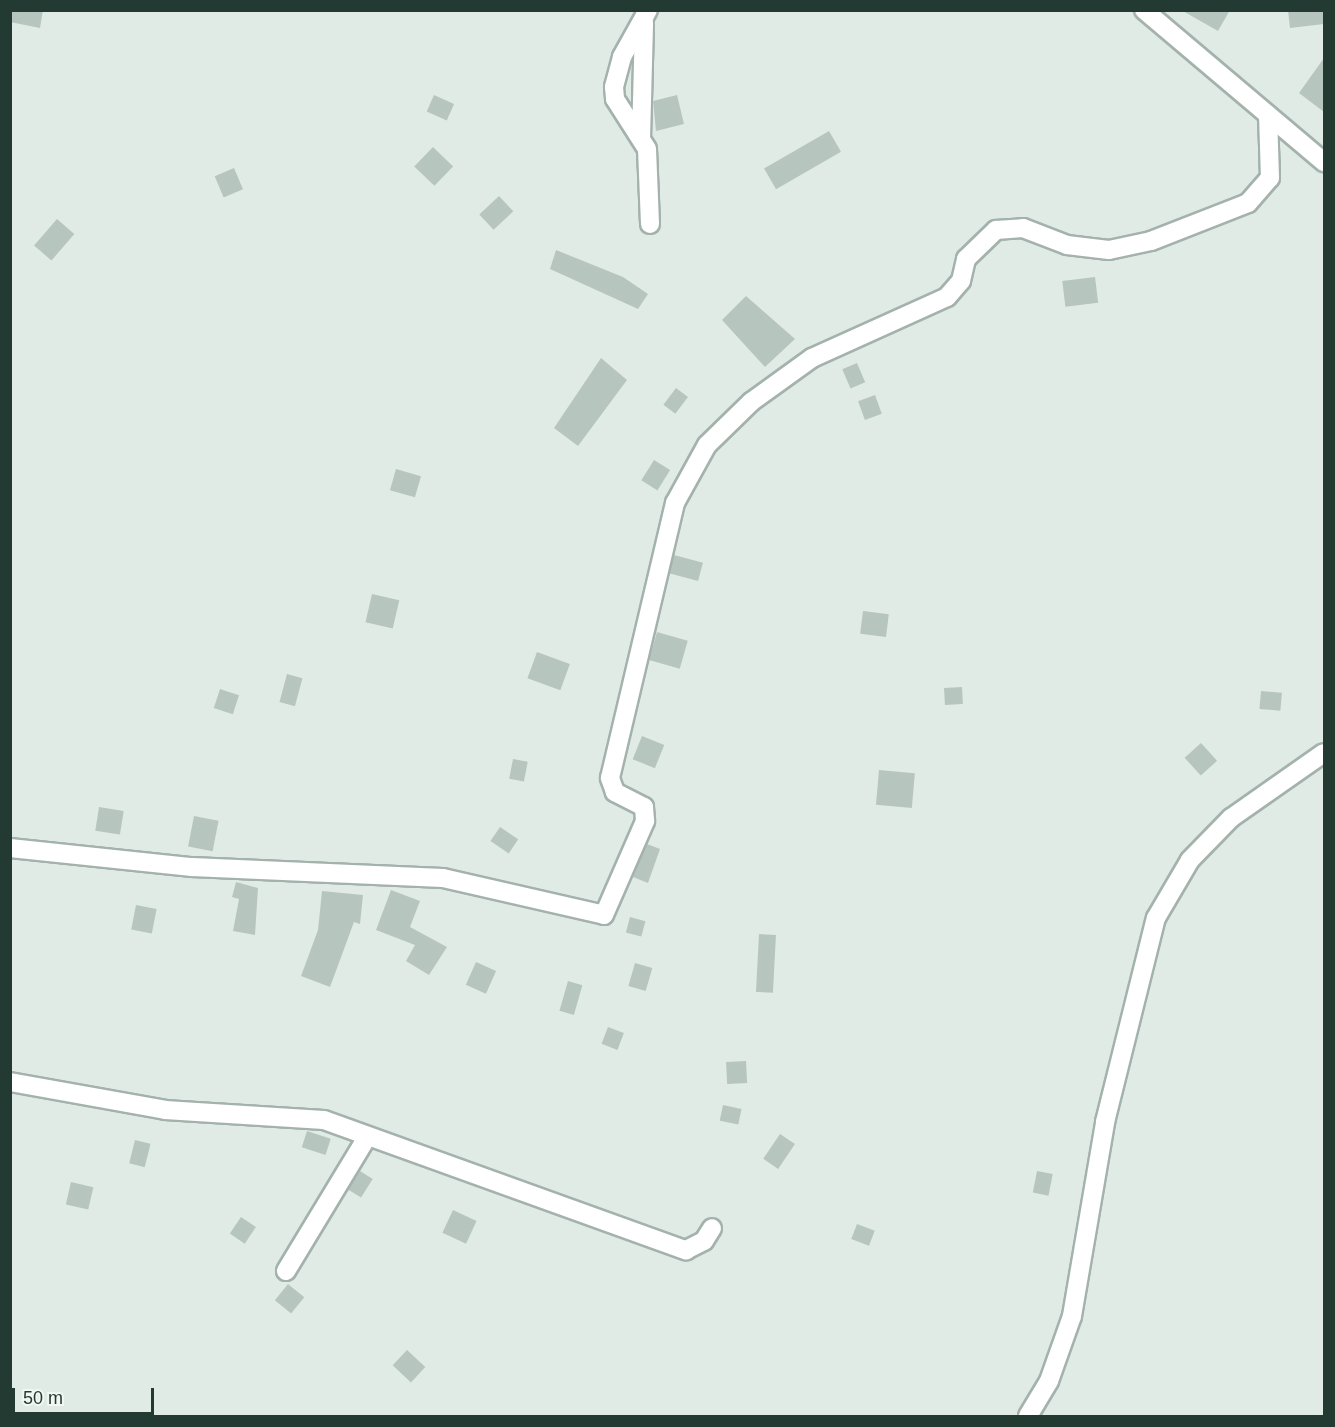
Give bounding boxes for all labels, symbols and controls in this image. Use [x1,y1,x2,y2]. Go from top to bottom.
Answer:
scale bar [15,1376,158,1414]
text: 50 m [23,1388,63,1408]

